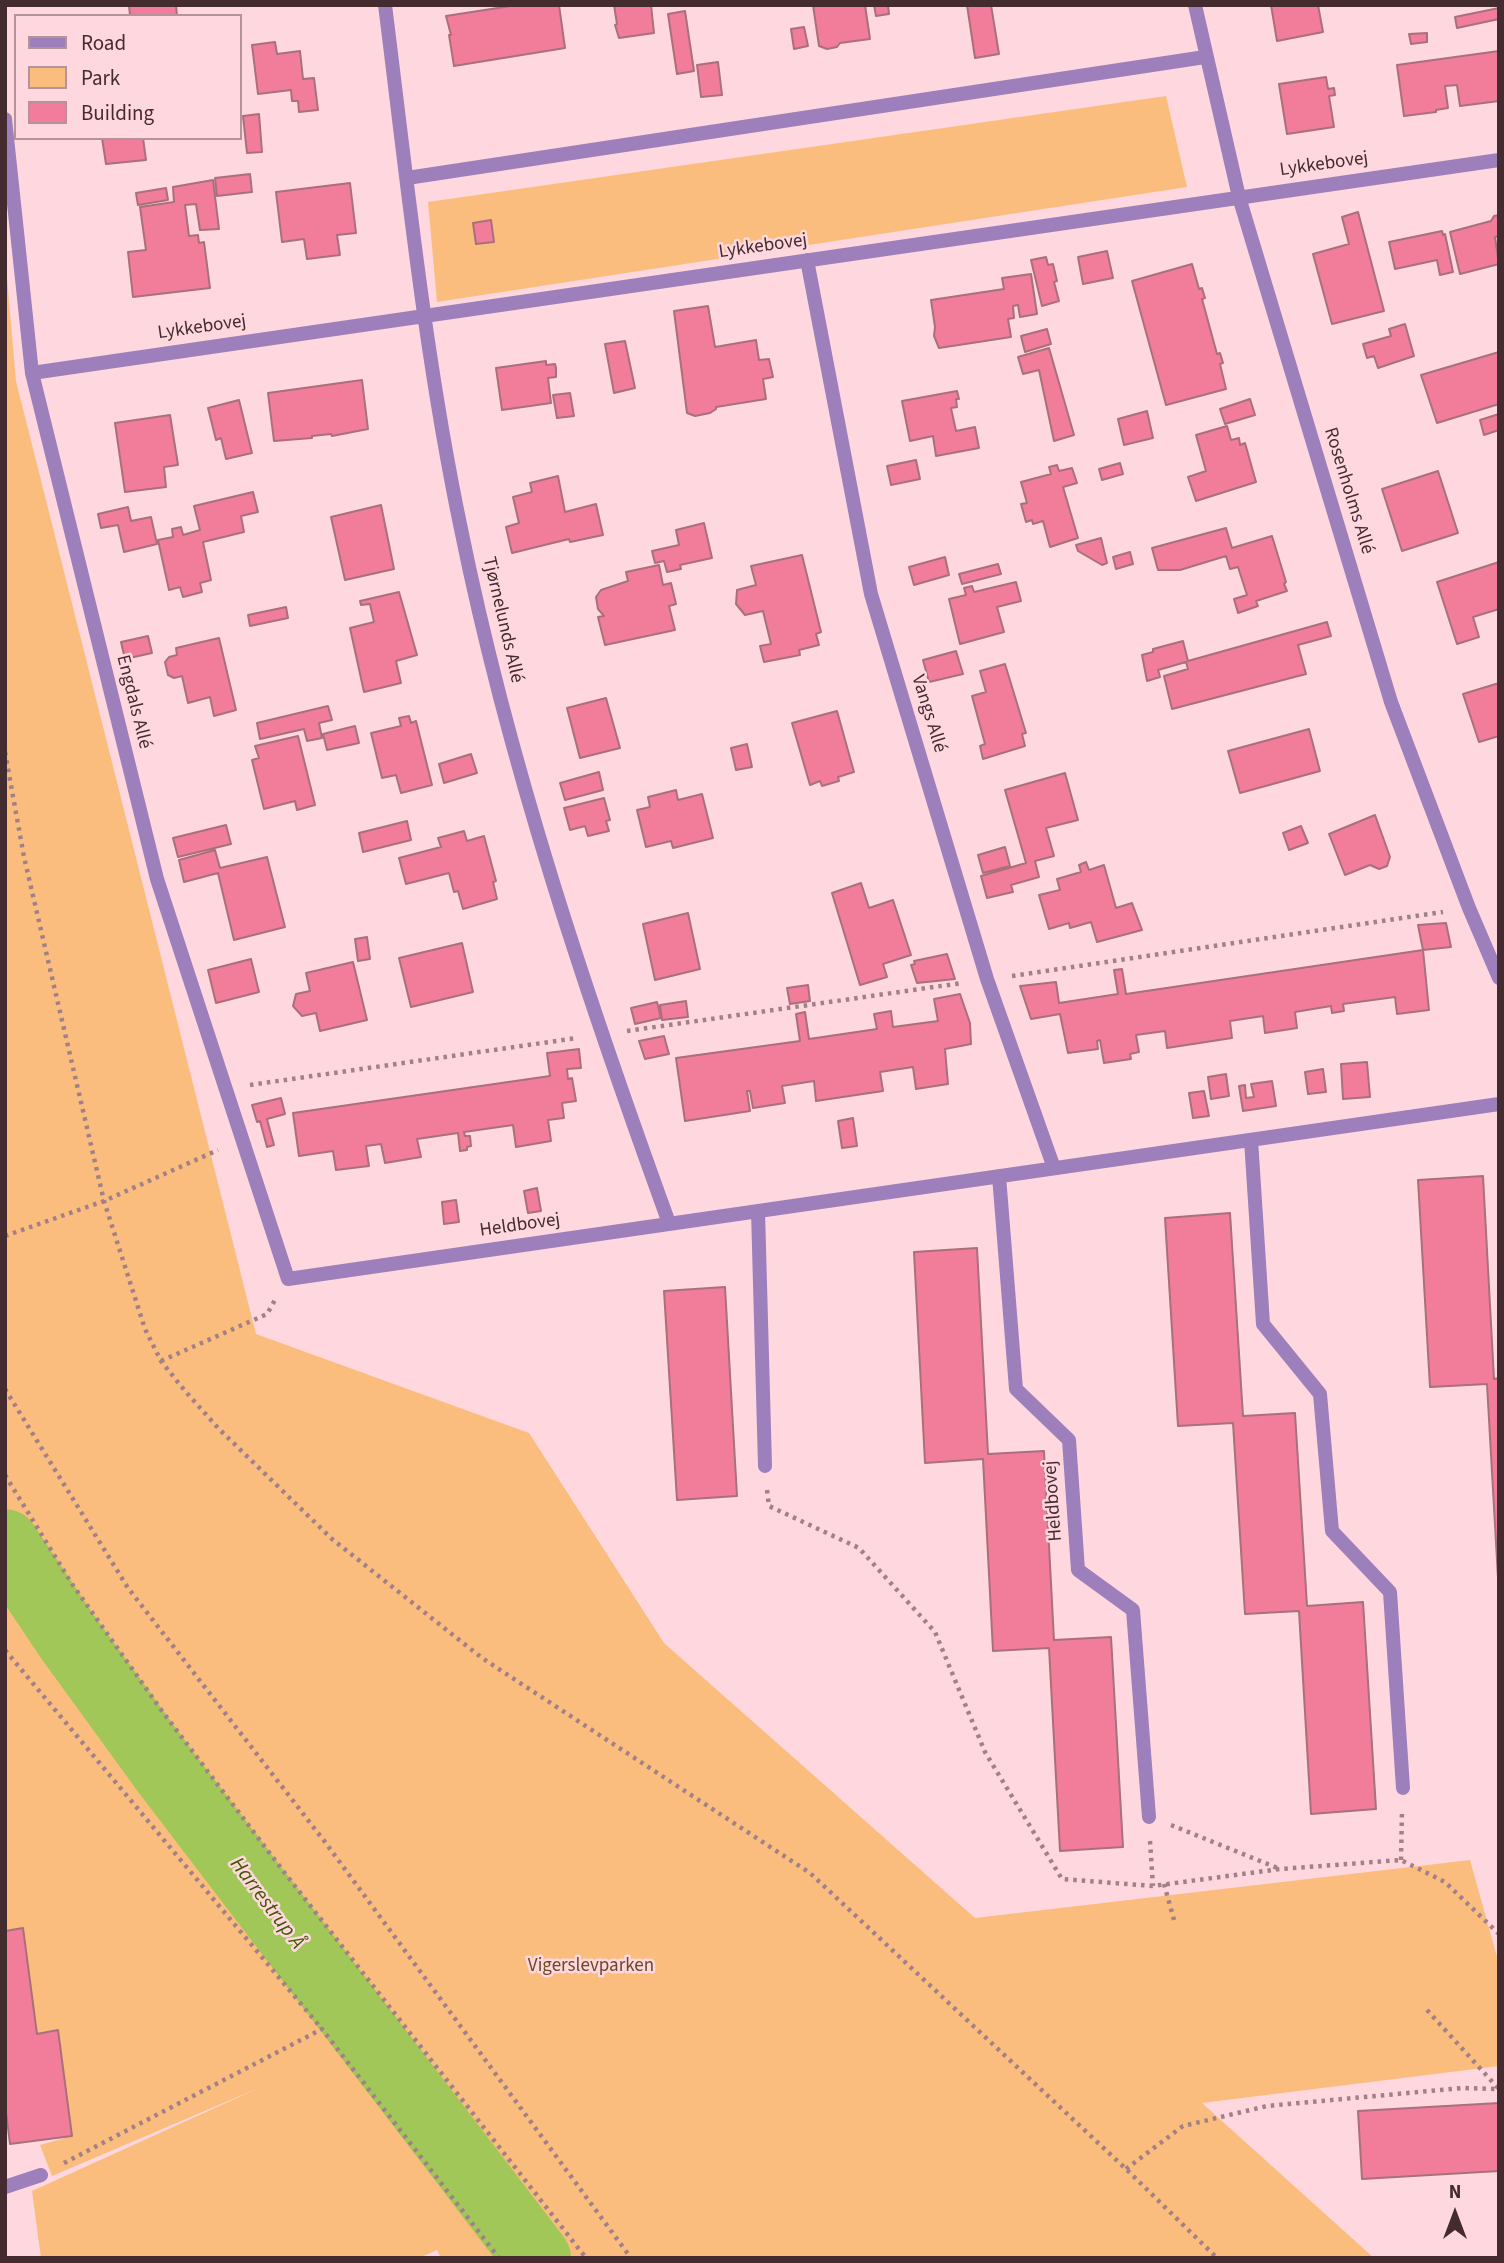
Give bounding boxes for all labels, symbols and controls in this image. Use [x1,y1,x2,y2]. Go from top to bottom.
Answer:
legend [14,14,242,140]
text: Road [81,28,126,58]
text: Park [81,63,120,93]
text: Building [81,98,154,128]
street label: Lykkebovej [1278,148,1370,182]
street label: Lykkebovej [717,230,809,264]
street label: Lykkebovej [156,311,248,345]
street label: Rosenholms Allé [1318,425,1378,557]
street label: Tjørnelunds Allé [476,555,528,685]
street label: Engdals Allé [110,653,156,751]
street label: Vangs Allé [905,672,951,756]
street label: Heldbovej [478,1209,562,1243]
street label: Heldbovej [1040,1460,1068,1542]
water label: Harrestrup Å [223,1853,309,1955]
park label: Vigerslevparken [528,1956,654,1978]
north arrow [1420,2179,1490,2249]
text: N [1449,2179,1461,2206]

